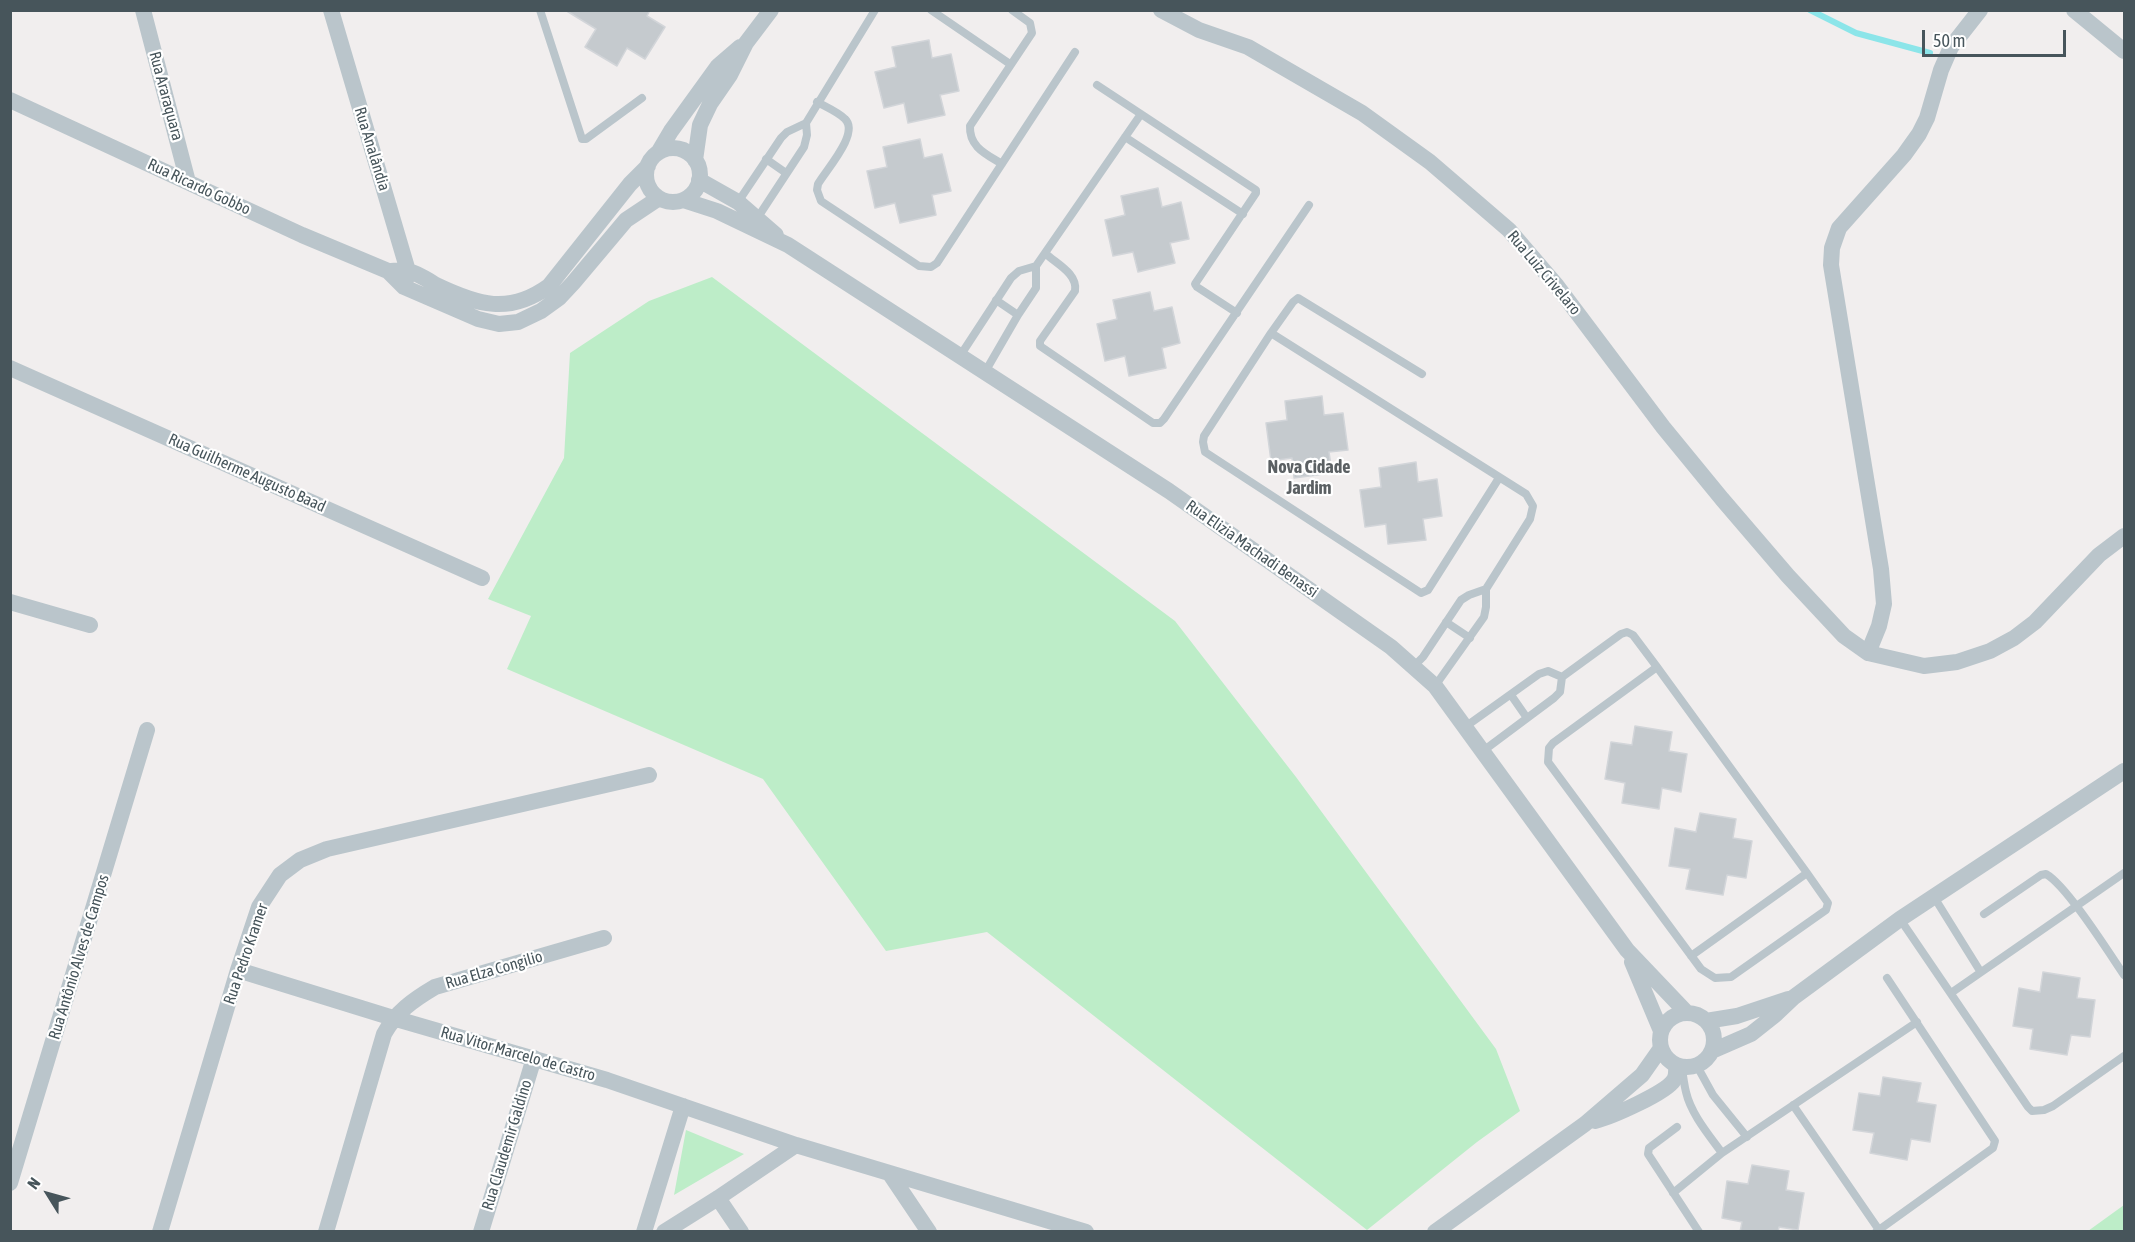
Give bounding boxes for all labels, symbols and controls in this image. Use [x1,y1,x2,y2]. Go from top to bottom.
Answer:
scale bar [1925,18,2069,56]
text: 50 m [1933,30,1965,51]
street label: Rua Araraquara [145,49,187,143]
street label: Rua Analândia [350,105,394,193]
street label: Rua Ricardo Gobbo [145,155,253,219]
street label: Rua Luiz Crivelaro [1503,227,1585,319]
street label: Rua Guilherme Augusto Baad [165,430,329,516]
district label: Nova Cidade Jardim [1268,456,1350,498]
street label: Rua Elizia Machadi Benassi [1182,496,1322,602]
street label: Rua Antônio Alves de Campos [45,872,113,1042]
street label: Rua Pedro Kramer [220,901,272,1007]
street label: Rua Elza Congilio [443,947,545,993]
street label: Rua Vitor Marcelo de Castro [439,1023,597,1085]
street label: Rua Claudemir Galdino [478,1077,536,1213]
north arrow [18,1164,78,1224]
text: N [24,1174,44,1192]

